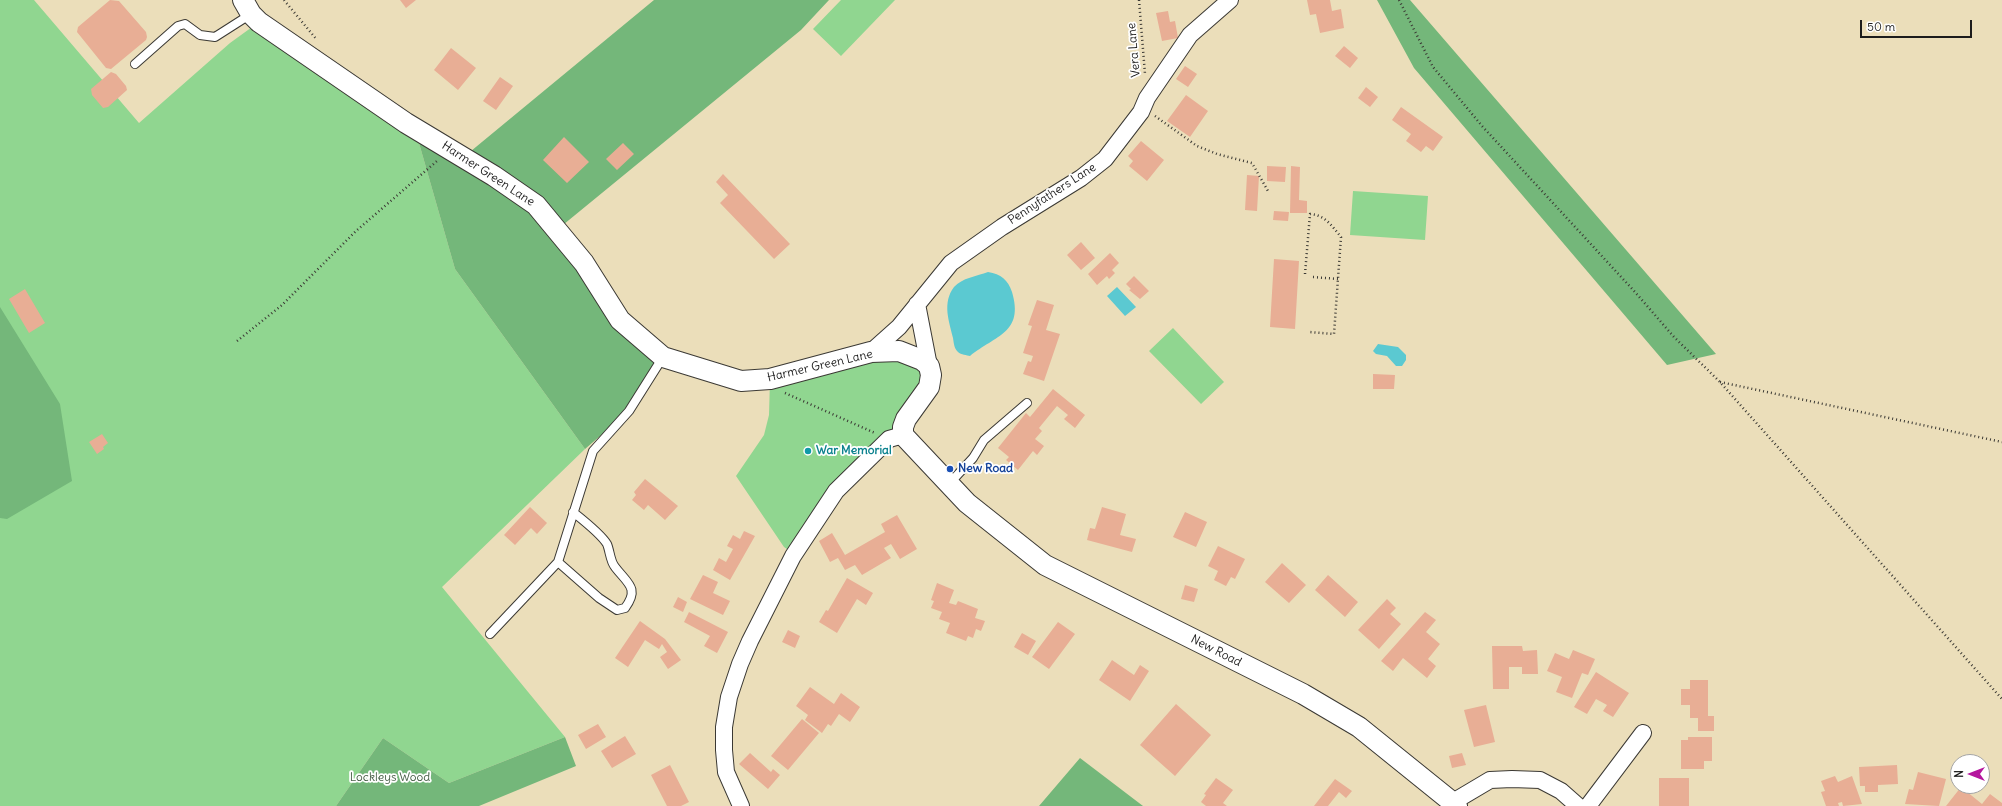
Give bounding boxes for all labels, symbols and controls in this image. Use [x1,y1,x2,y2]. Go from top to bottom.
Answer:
scale bar [1862,12,1974,38]
text: 50 m [1867,19,1895,34]
street label: Vera Lane [1124,22,1144,78]
street label: Harmer Green Lane [439,139,537,209]
street label: Pennyfathers Lane [1005,160,1099,228]
street label: Harmer Green Lane [766,347,874,385]
place label: War Memorial [816,444,892,458]
marker: War Memorial [803,446,813,456]
place label: New Road [958,462,1013,476]
marker: New Road [945,464,955,474]
street label: New Road [1188,632,1244,670]
north arrow [1950,754,1990,794]
text: N [1952,770,1966,778]
park label: Lockleys Wood [350,771,430,785]

